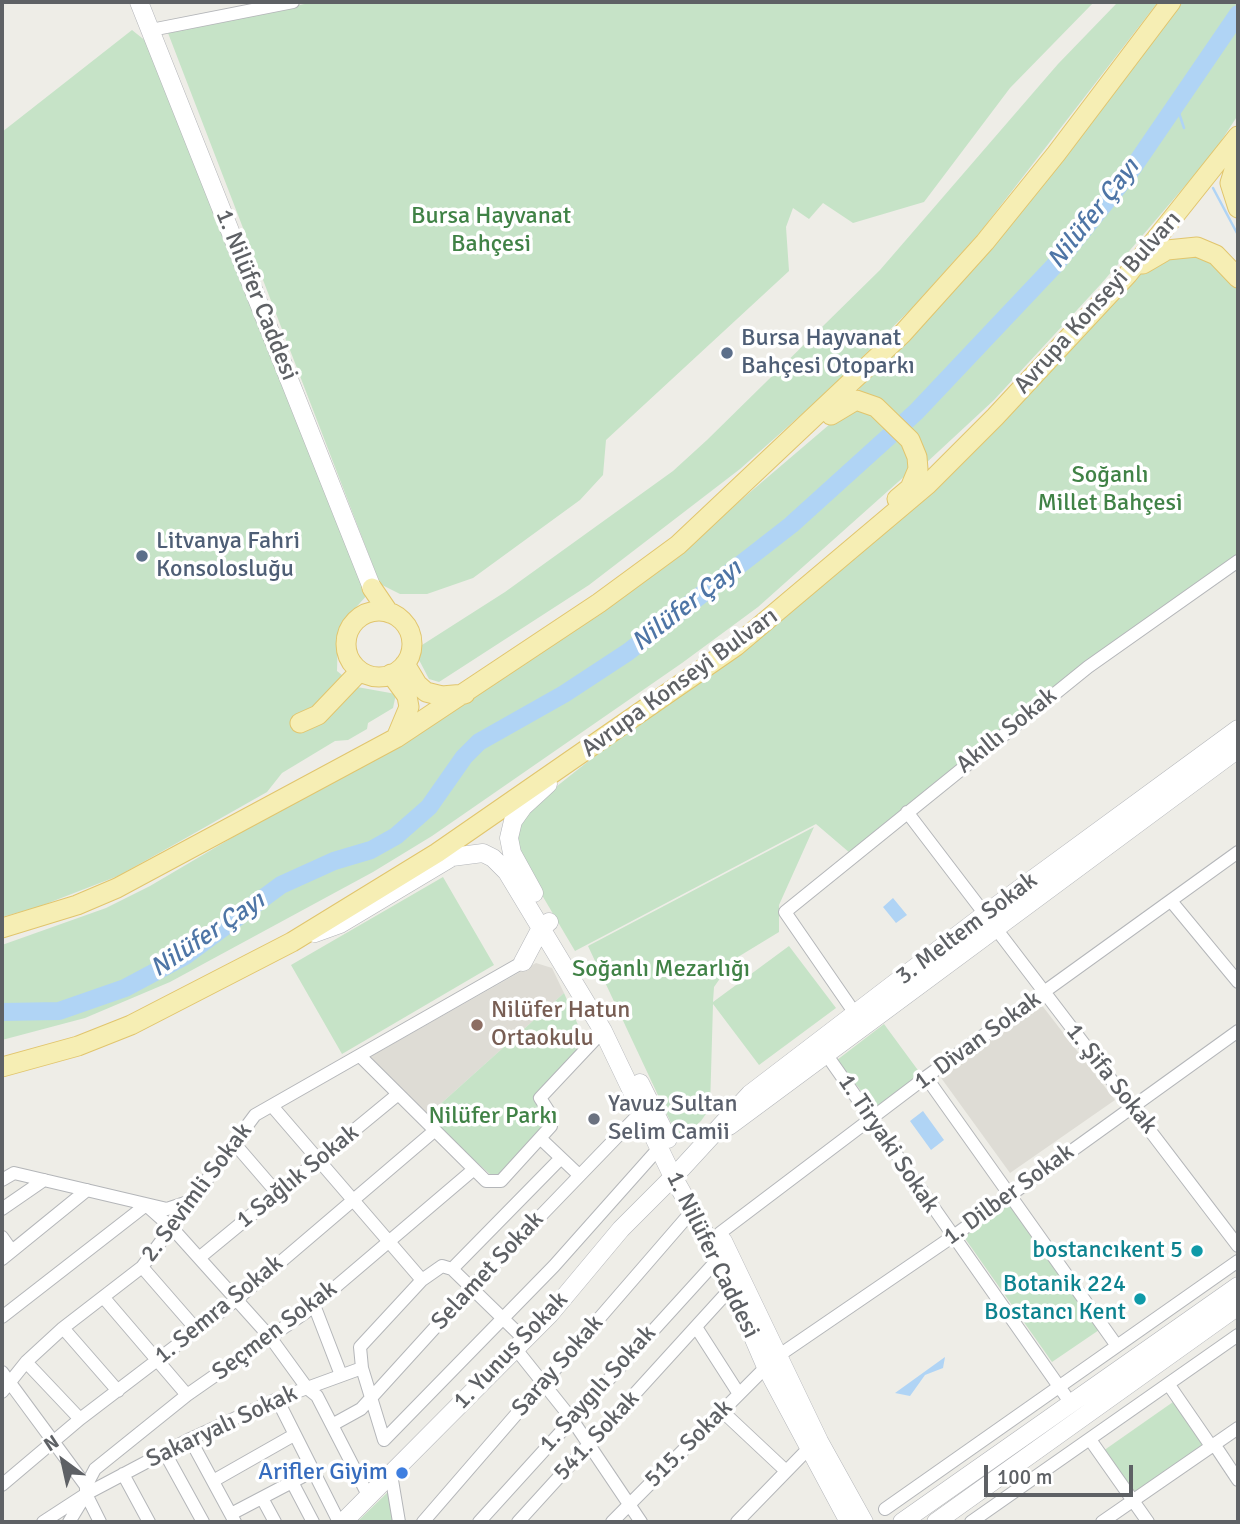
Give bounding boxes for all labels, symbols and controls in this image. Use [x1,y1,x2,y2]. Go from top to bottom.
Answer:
water label: Nilüfer Çayı [1041,153,1147,275]
park label: Bursa Hayvanat Bahçesi [411,203,571,259]
street label: 1. Nilüfer Caddesi [209,205,303,385]
street label: Avrupa Konseyi Bulvarı [1009,206,1187,400]
place label: Bursa Hayvanat Bahçesi Otoparkı [741,325,915,381]
marker: Bursa Hayvanat Bahçesi Otoparkı [719,345,735,361]
park label: Soğanlı Millet Bahçesi [1037,462,1183,518]
place label: Litvanya Fahri Konsolosluğu [156,528,300,584]
marker: Litvanya Fahri Konsolosluğu [134,548,150,564]
water label: Nilüfer Çayı [626,553,748,659]
street label: Avrupa Konseyi Bulvarı [576,602,784,764]
street label: Akıllı Sokak [951,682,1063,780]
street label: 3. Meltem Sokak [891,867,1043,991]
water label: Nilüfer Çayı [145,885,271,985]
park label: Soğanlı Mezarlığı [572,956,750,984]
street label: 1. Divan Sokak [909,985,1047,1097]
place label: Nilüfer Hatun Ortaokulu [491,997,630,1053]
marker: Nilüfer Hatun Ortaokulu [469,1017,485,1033]
street label: 1. Şifa Sokak [1059,1018,1163,1140]
street label: 1. Tiryaki Sokak [831,1069,945,1219]
place label: Yavuz Sultan Selim Camii [608,1091,738,1147]
park label: Nilüfer Parkı [428,1103,558,1131]
marker: Yavuz Sultan Selim Camii [586,1111,602,1127]
street label: 2. Sevimli Sokak [135,1118,259,1268]
street label: 1 Sağlık Sokak [231,1119,365,1235]
street label: 1. Dilber Sokak [938,1138,1080,1252]
street label: 1. Nilüfer Caddesi [659,1167,765,1343]
street label: Selamet Sokak [426,1206,550,1336]
place label: bostancıkent 5 [1032,1237,1183,1265]
marker: bostancıkent 5 [1189,1243,1205,1259]
street label: 1. Semra Sokak [149,1249,289,1371]
place label: Botanik 224 Bostancı Kent [984,1271,1126,1327]
street label: Seçmen Sokak [207,1275,343,1387]
street label: 1. Yunus Sokak [448,1286,574,1416]
marker: Botanik 224 Bostancı Kent [1132,1291,1148,1307]
street label: Saray Sokak [506,1310,610,1422]
street label: 1. Saygılı Sokak [534,1320,662,1458]
street label: Sakaryalı Sokak [142,1380,302,1474]
street label: 541. Sokak [548,1385,646,1487]
street label: 515. Sokak [639,1394,739,1494]
north arrow [28,1426,98,1496]
text: N [39,1430,64,1457]
scale bar [988,1450,1137,1494]
place label: Arifler Giyim [258,1459,388,1487]
text: 100 m [997,1464,1052,1490]
marker: Arifler Giyim [394,1465,410,1481]

